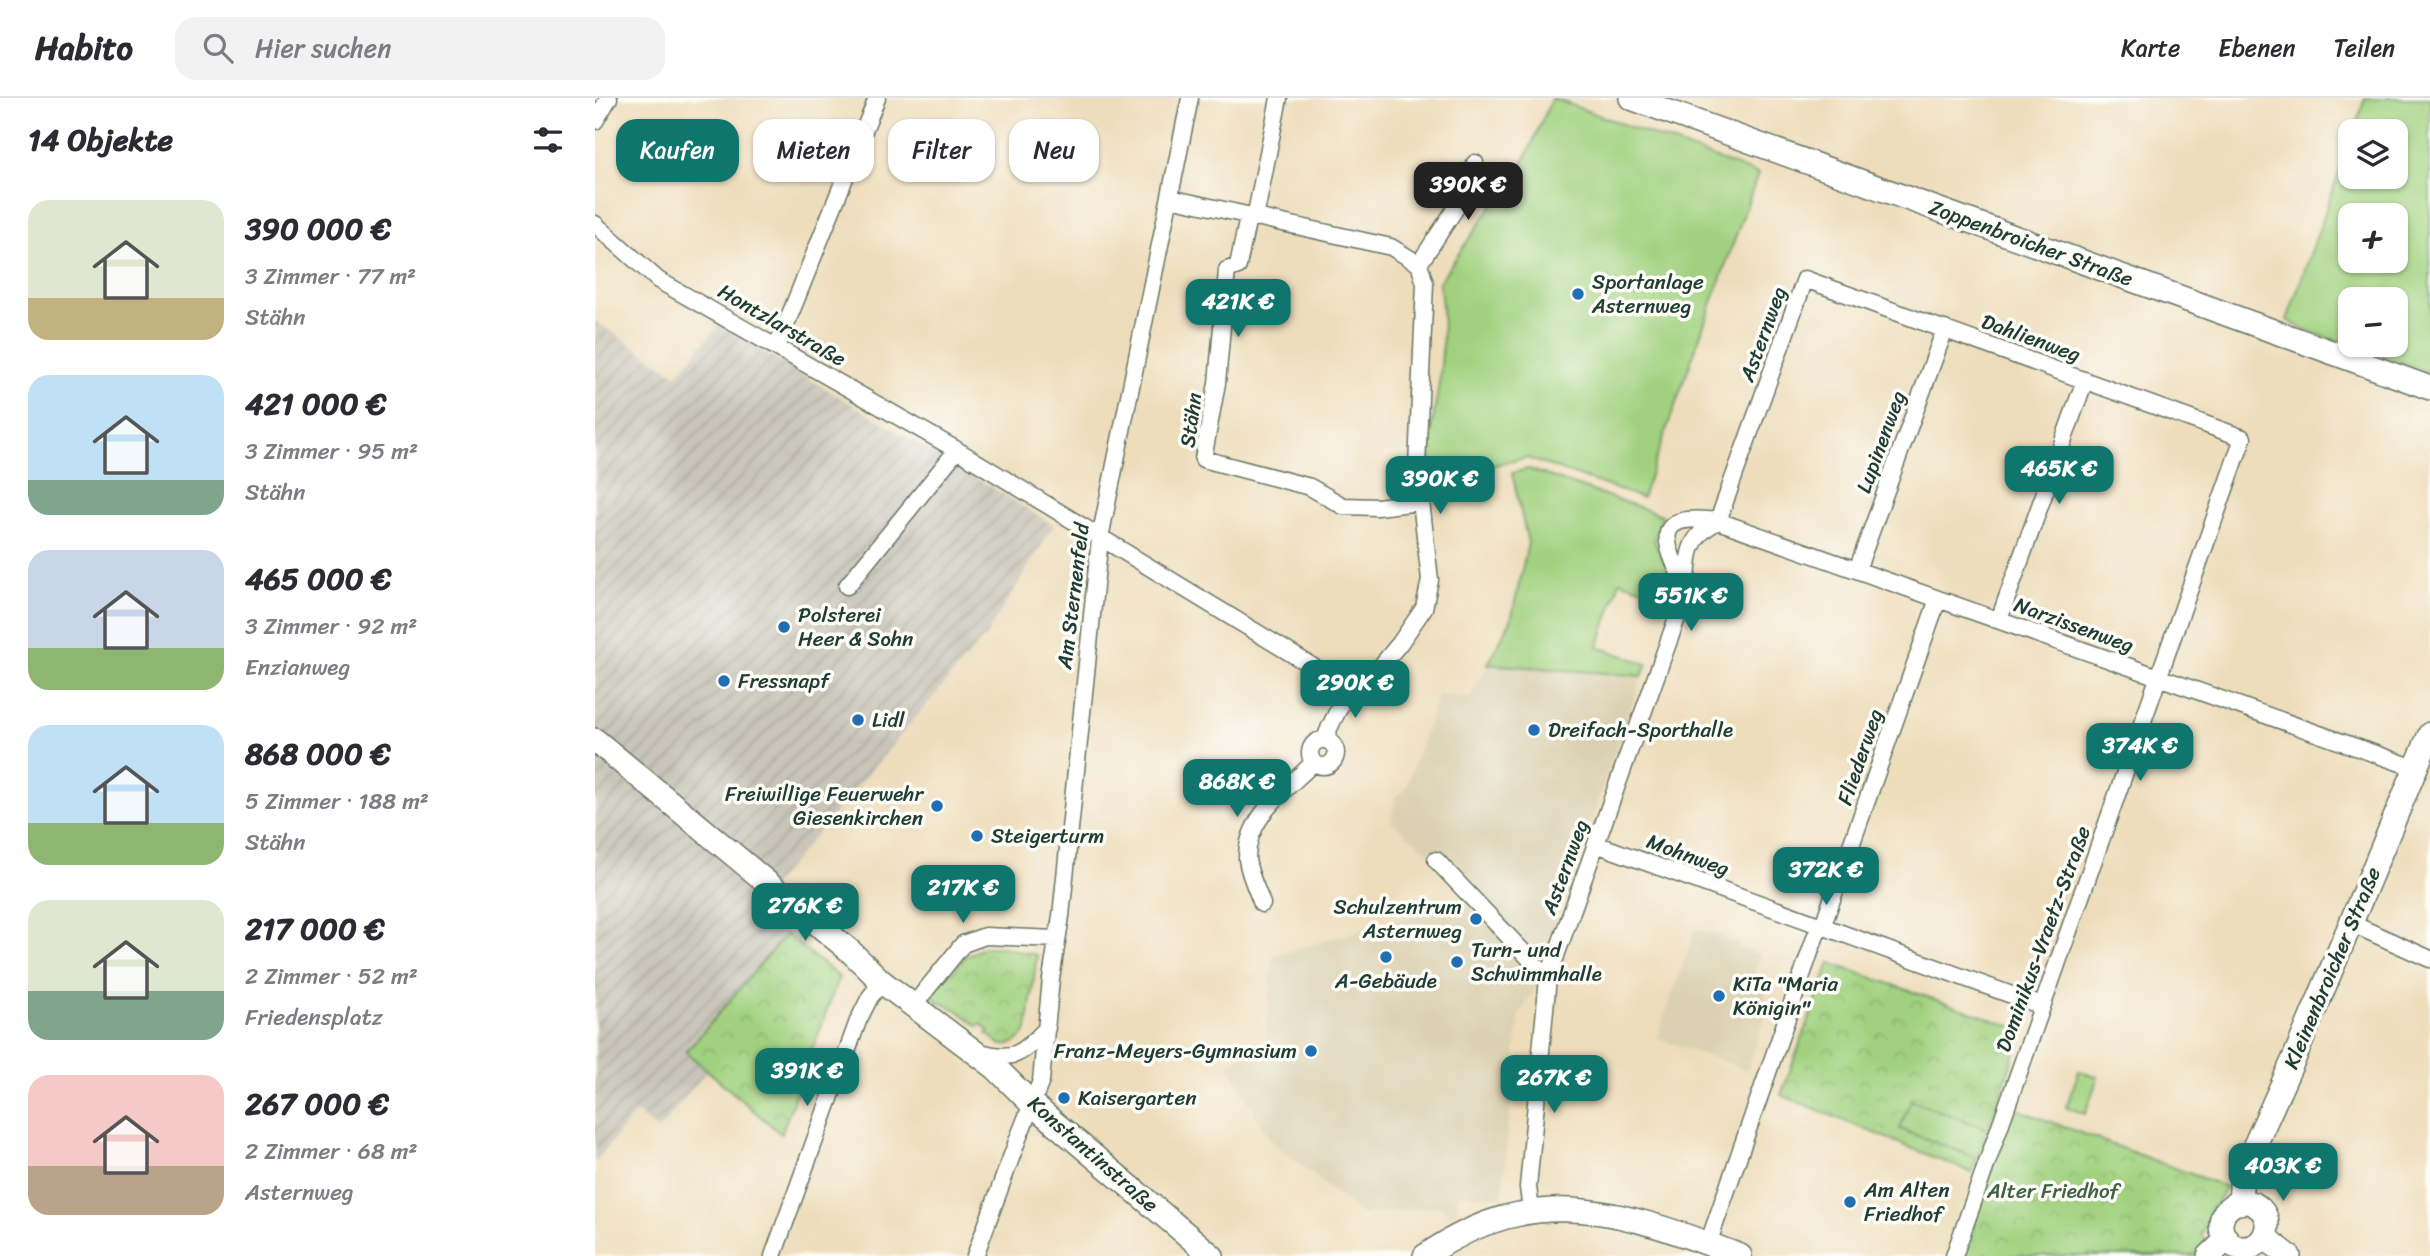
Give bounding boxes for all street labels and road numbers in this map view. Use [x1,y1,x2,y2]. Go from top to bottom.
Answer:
street label: Zoppenbroicher Straße [1923,188,2139,298]
street label: Hontzlarstraße [710,273,854,377]
street label: Asternweg [1728,281,1798,388]
street label: Dahlienweg [1976,302,2086,374]
street label: Lupinenweg [1845,385,1917,499]
street label: Stähn [1168,390,1214,450]
street label: Am Sternenfeld [1045,519,1101,672]
street label: Narzissenweg [2009,586,2140,664]
street label: Fliederweg [1826,703,1894,810]
street label: Asternweg [1530,814,1600,921]
street label: Dominikus-Vraetz-Straße [1984,820,2102,1058]
street label: Mohnweg [1641,822,1735,888]
street label: Kleinenbroicher Straße [2272,861,2392,1075]
street label: Konstantinstraße [1019,1086,1168,1222]

